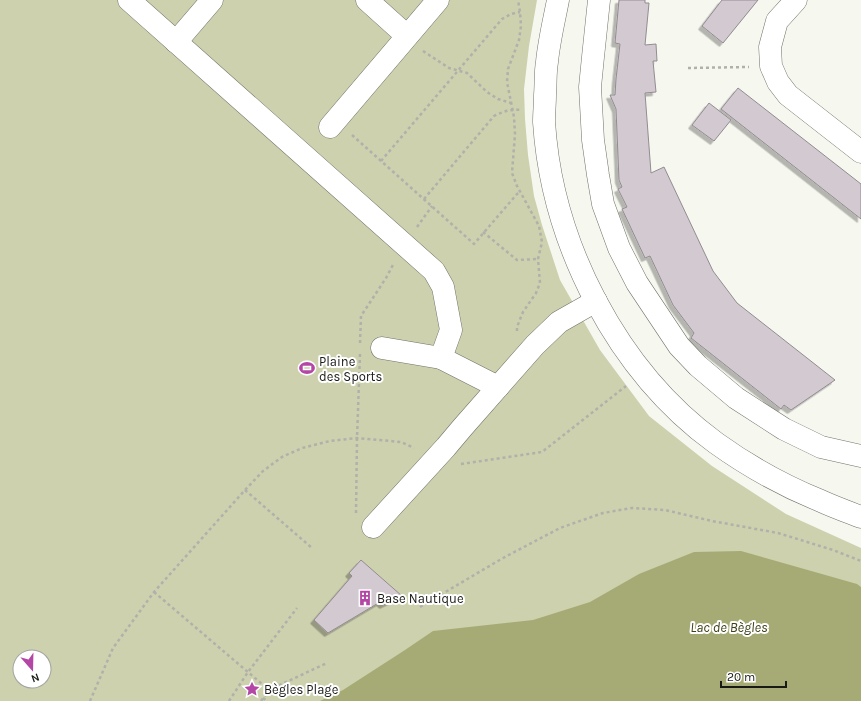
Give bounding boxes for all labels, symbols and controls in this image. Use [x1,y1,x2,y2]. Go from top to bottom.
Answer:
place label: Plaine des Sports [319,354,382,384]
sports icon: Plaine des Sports [298,359,316,377]
building icon: Base Nautique [356,589,374,607]
place label: Base Nautique [377,591,464,607]
water label: Lac de Bègles [690,619,768,636]
north arrow [12,649,52,689]
scale bar [721,663,786,689]
text: N [29,670,41,685]
text: 20 m [727,670,755,684]
place icon: Bègles Plage [243,680,261,698]
place label: Bègles Plage [264,682,339,697]

